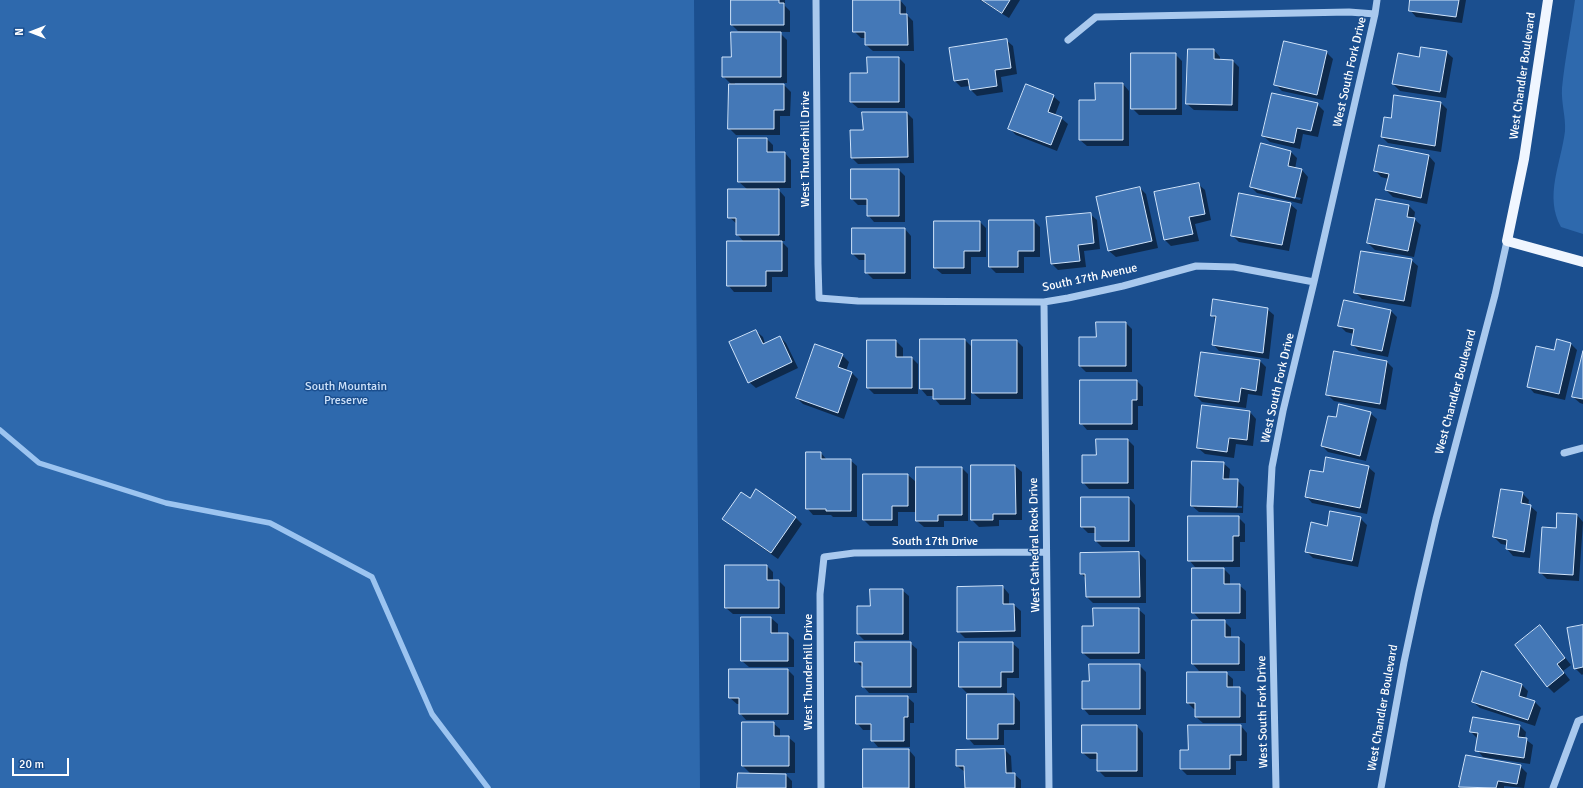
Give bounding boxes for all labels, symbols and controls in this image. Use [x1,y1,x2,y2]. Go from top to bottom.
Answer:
street label: West Chandler Boulevard [1507,11,1539,141]
north arrow [12,12,52,52]
street label: West South Fork Drive [1330,15,1370,129]
text: N [13,28,26,36]
street label: West Thunderhill Drive [799,91,813,207]
street label: South 17th Avenue [1041,261,1139,295]
street label: West Chandler Boulevard [1432,328,1480,456]
street label: West South Fork Drive [1258,331,1298,445]
park label: South Mountain Preserve [305,380,387,408]
street label: West Cathedral Rock Drive [1027,477,1043,613]
street label: South 17th Drive [892,535,978,549]
street label: West Thunderhill Drive [802,614,816,730]
street label: West Chandler Boulevard [1365,643,1401,773]
street label: West South Fork Drive [1255,656,1271,768]
scale bar [14,750,71,776]
text: 20 m [19,757,44,772]

